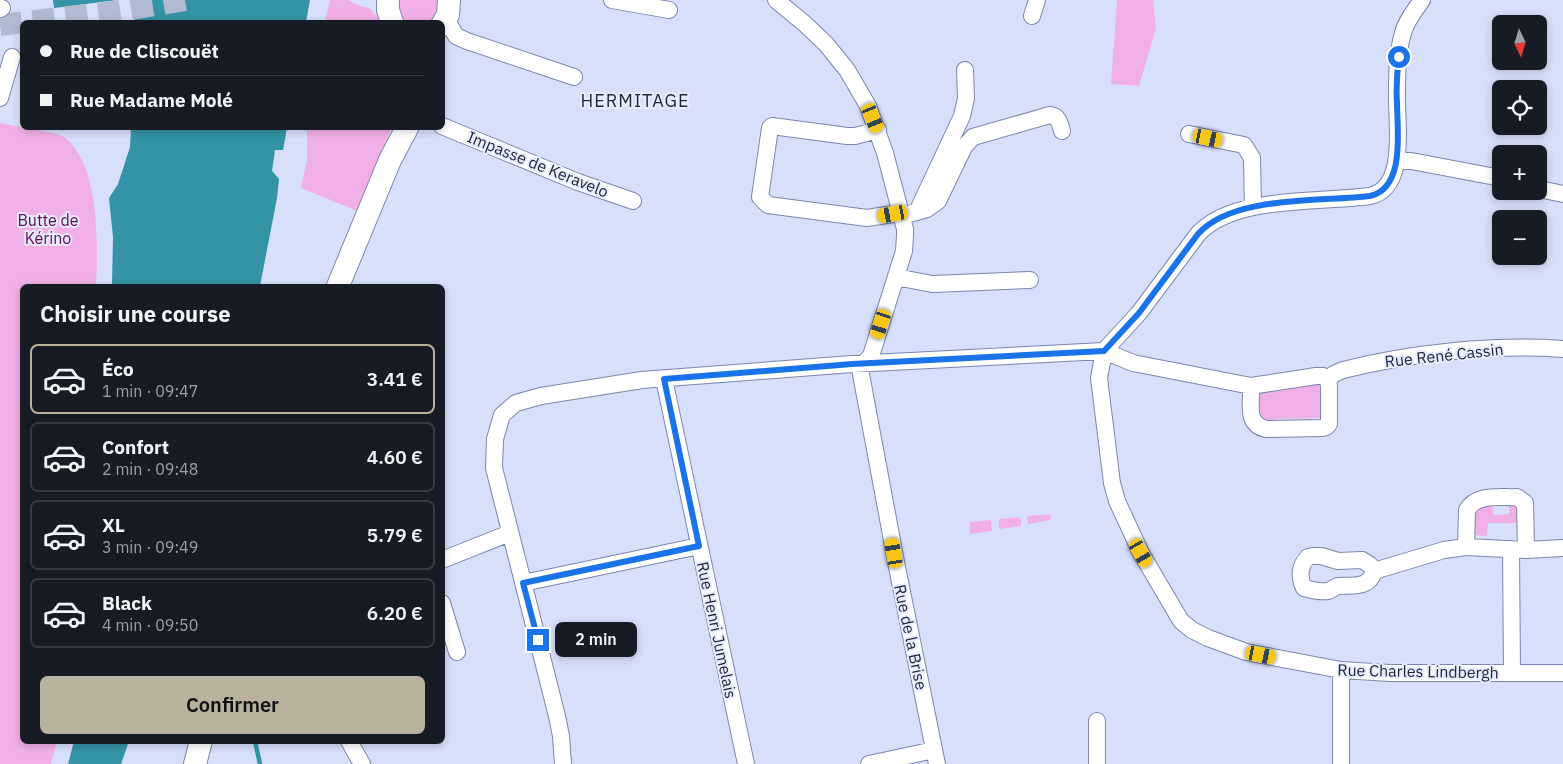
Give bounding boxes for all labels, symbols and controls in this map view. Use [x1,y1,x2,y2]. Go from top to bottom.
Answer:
north arrow [1492,15,1548,70]
map controls [1492,15,1547,265]
text: Rue de Cliscouët [70,39,219,63]
route start [1388,46,1410,68]
button: locate [1492,80,1547,135]
text: Rue Madame Molé [70,88,233,112]
district label: HERMITAGE [581,89,689,112]
car [860,101,885,135]
street label: Impasse de Keravelo [464,127,612,202]
car [1191,128,1224,148]
button: + [1492,145,1547,200]
car [876,204,909,224]
park label: Butte de Kérino [17,210,79,248]
button: − [1492,210,1547,265]
text: Choisir une course [40,299,231,328]
car [869,307,892,341]
street label: Rue René Cassin [1384,339,1504,371]
icon: car [42,357,87,402]
text: Éco [102,357,134,381]
text: 3.41 € [367,367,423,391]
text: 1 min · 09:47 [102,381,198,401]
icon: car [42,435,87,480]
text: Confort [102,435,169,459]
text: 4.60 € [367,445,423,469]
text: 2 min · 09:48 [102,459,198,479]
icon: car [42,513,87,558]
text: XL [102,513,125,537]
text: 5.79 € [367,523,423,547]
car [1127,536,1154,570]
text: 3 min · 09:49 [102,537,198,557]
car [884,537,903,569]
street label: Rue Henri Jumelais [693,560,741,700]
street label: Rue de la Brise [890,582,932,692]
icon: car [42,591,87,636]
text: Black [102,591,152,615]
text: 6.20 € [367,601,423,625]
text: 4 min · 09:50 [102,615,198,635]
callout: 2 min [556,622,638,658]
route end [527,629,549,651]
text: 2 min [575,629,617,649]
car [1244,645,1277,665]
street label: Rue Charles Lindbergh [1337,660,1499,682]
button: Confirmer [40,676,425,734]

